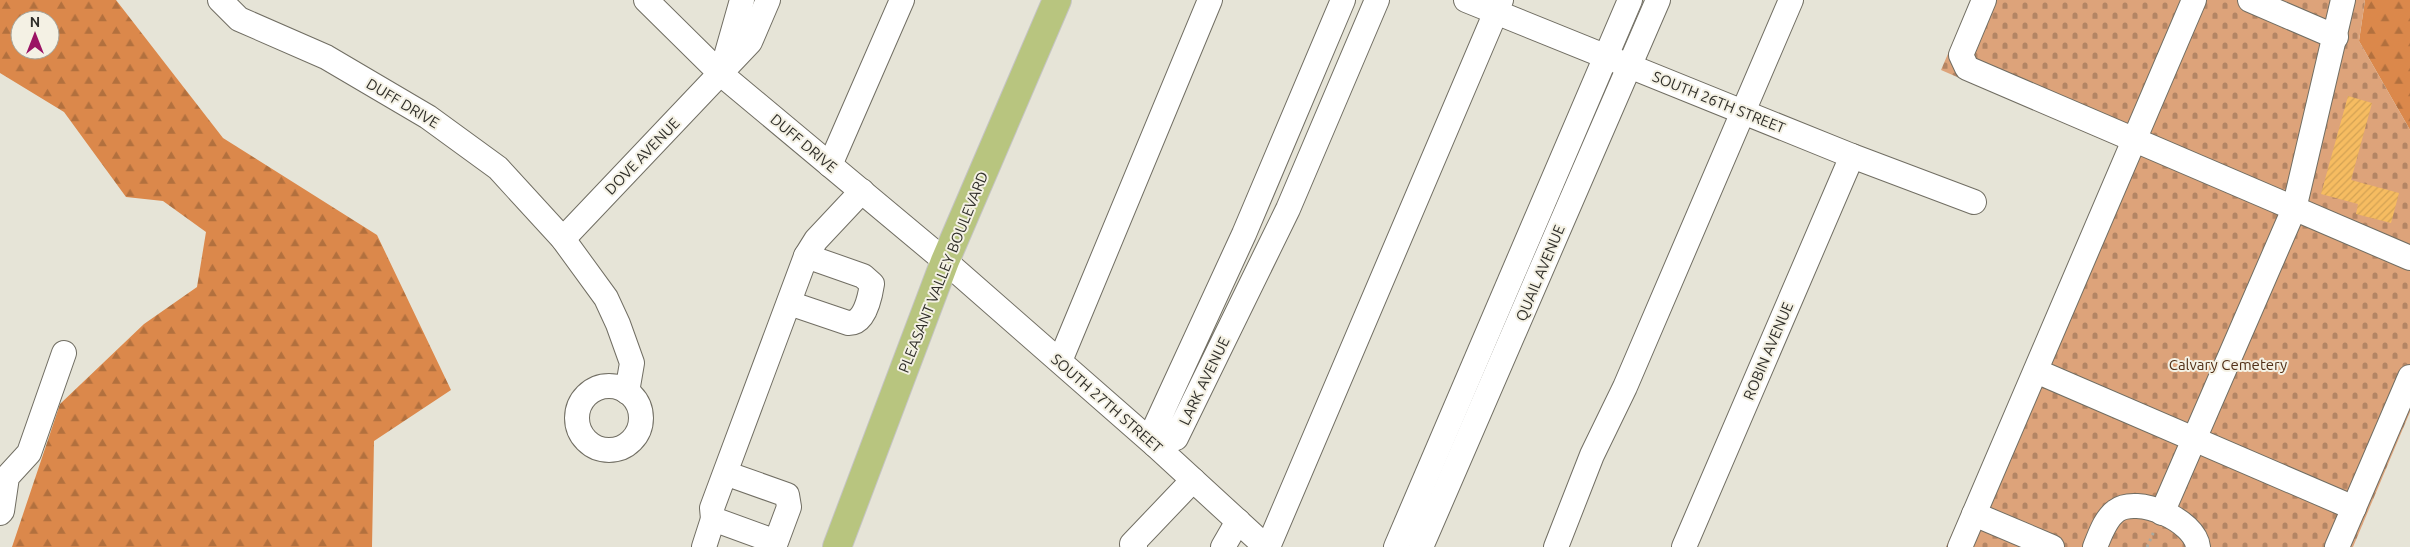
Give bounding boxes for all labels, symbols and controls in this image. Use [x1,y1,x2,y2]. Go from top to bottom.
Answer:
north arrow [10,10,60,60]
text: N [30,14,40,30]
street label: SOUTH 26TH STREET [1650,68,1789,137]
street label: DUFF DRIVE [364,75,442,131]
street label: DUFF DRIVE [767,110,841,176]
street label: DOVE AVENUE [601,114,683,198]
street label: PLEASANT VALLEY BOULEVARD [895,169,991,375]
street label: QUAIL AVENUE [1512,222,1568,324]
street label: ROBIN AVENUE [1740,299,1796,403]
street label: LARK AVENUE [1175,334,1233,428]
street label: SOUTH 27TH STREET [1048,350,1167,456]
park label: Calvary Cemetery [2169,356,2287,373]

